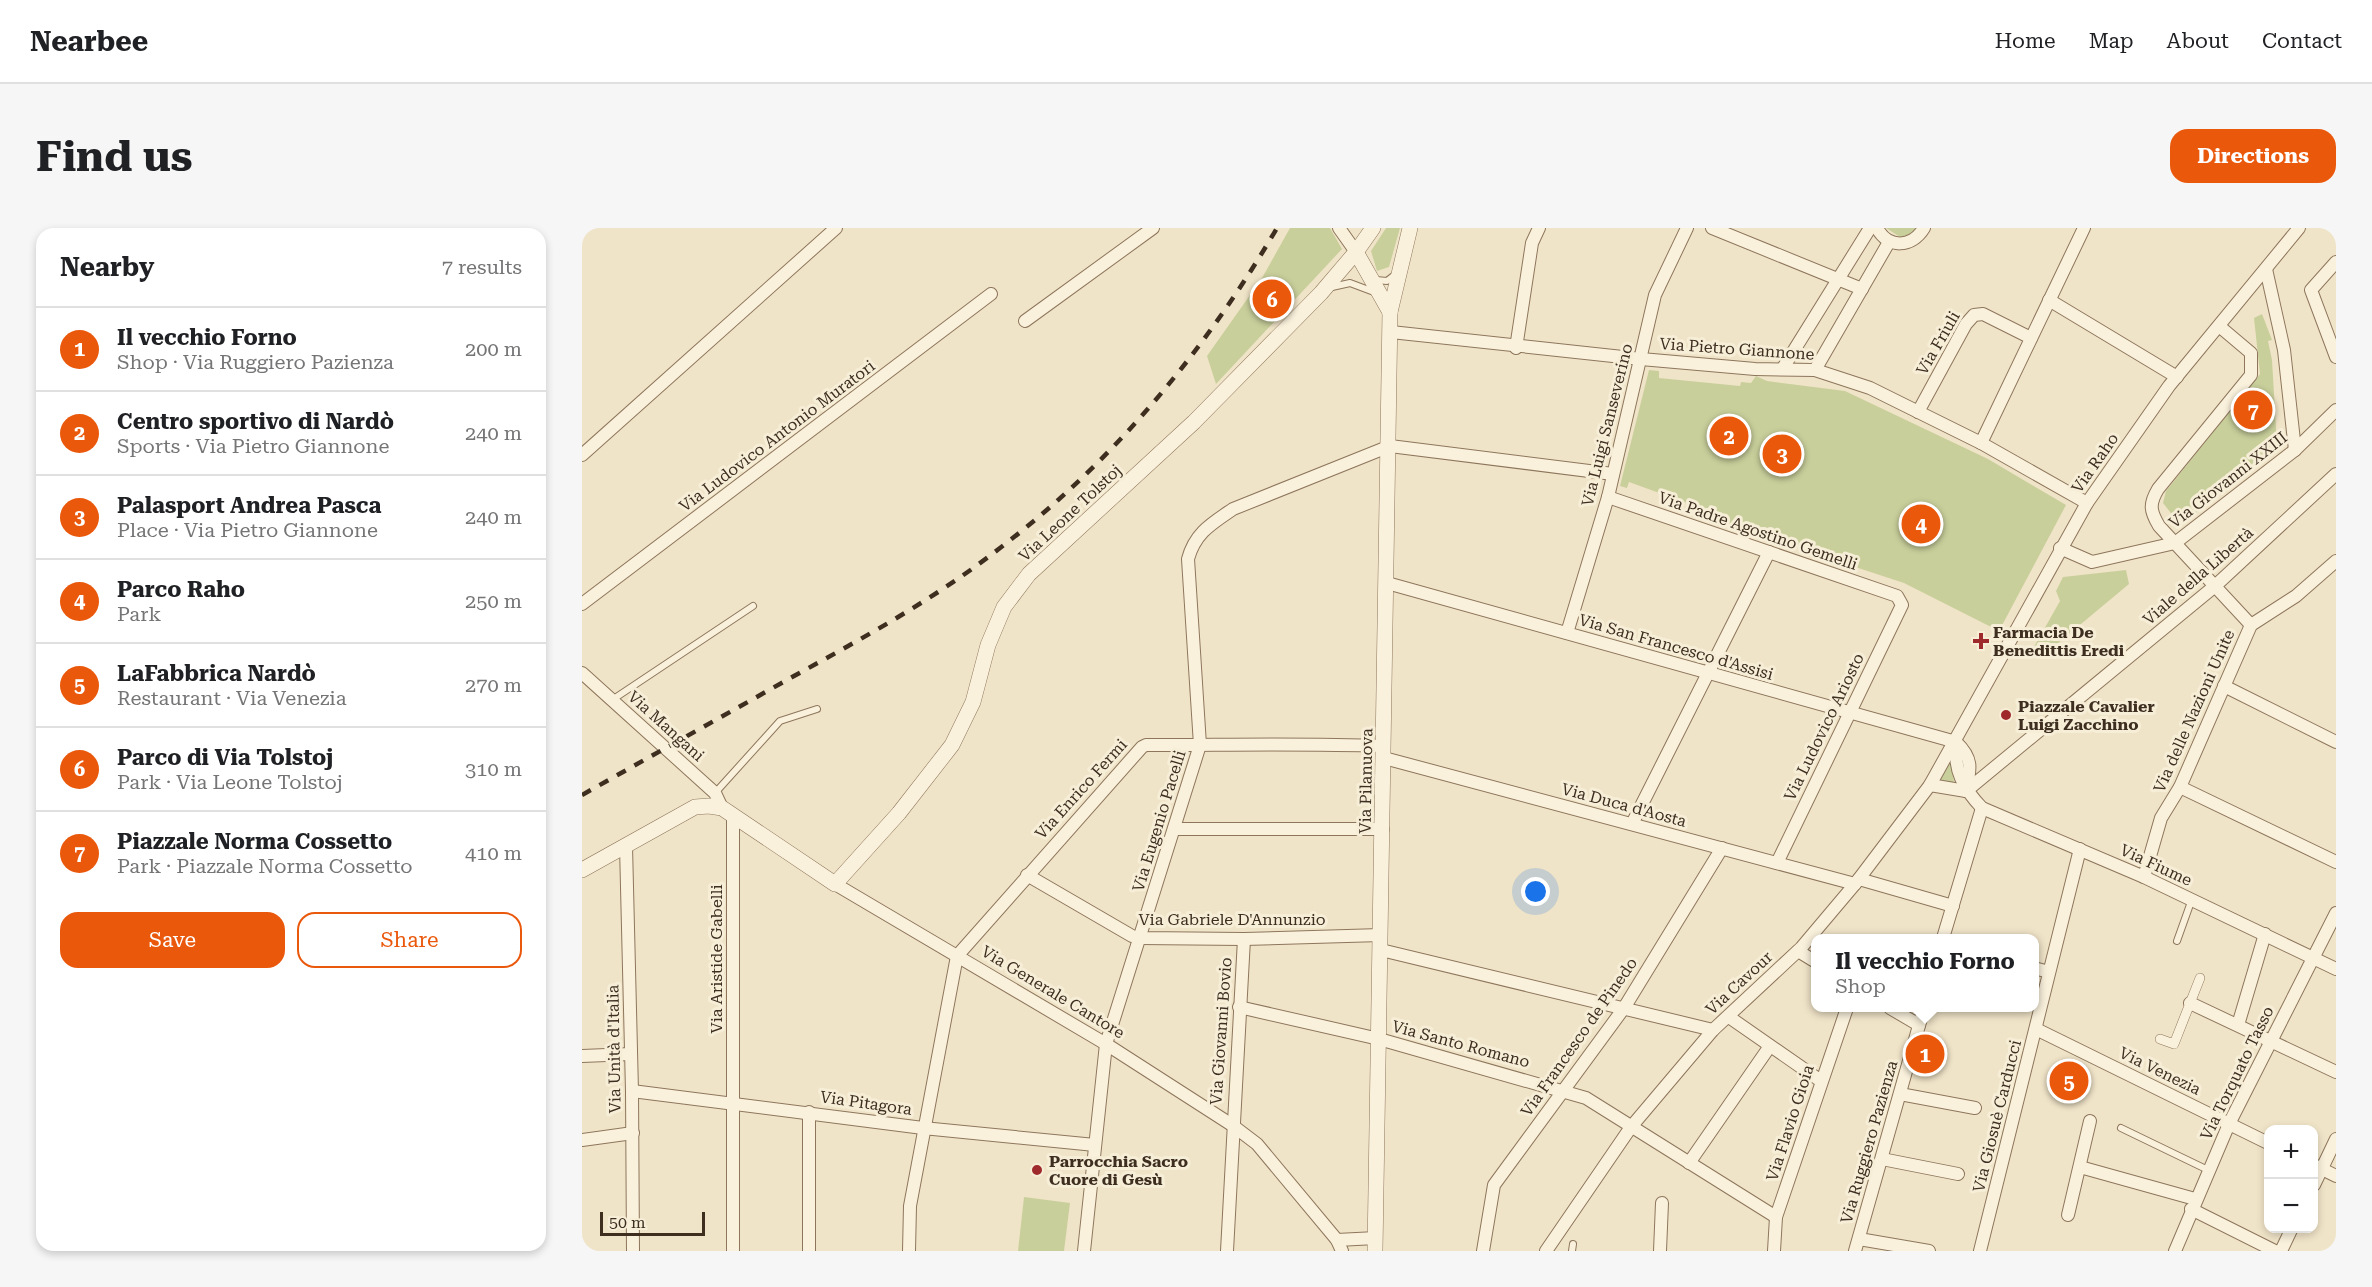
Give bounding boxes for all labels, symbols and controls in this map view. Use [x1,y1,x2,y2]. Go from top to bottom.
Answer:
text: Nearbee [30,25,148,58]
text: Home [1995,29,2056,53]
text: Map [2089,29,2134,53]
text: About [2167,29,2229,53]
text: Contact [2262,29,2342,53]
button: Directions [2170,129,2336,183]
text: Find us [36,132,193,181]
text: Nearby [60,252,154,282]
text: 7 results [442,255,522,279]
pin: 6 [1252,276,1292,322]
street label: Via Friuli [1912,308,1964,378]
text: Il vecchio Forno [117,325,297,350]
street label: Via Pietro Giannone [1659,334,1815,364]
text: 1 [74,337,85,361]
text: 200 m [465,337,522,361]
street label: Via Luigi Sanseverino [1578,342,1636,508]
text: Shop · Via Ruggiero Pazienza [117,350,394,374]
street label: Via Ludovico Antonio Muratori [676,356,878,516]
pin: 7 [2234,388,2272,432]
text: Centro sportivo di Nardò [117,409,394,434]
pin: 2 [1710,414,1748,458]
text: 2 [74,421,85,445]
text: 240 m [465,421,522,445]
street label: Via Giovanni XXIII [2165,428,2291,532]
street label: Via Raho [2067,429,2123,497]
pin: 3 [1762,432,1802,476]
text: Sports · Via Pietro Giannone [117,434,389,458]
street label: Via Leone Tolstoj [1015,461,1125,565]
street label: Via Padre Agostino Gemelli [1656,488,1860,574]
text: Palasport Andrea Pasca [117,493,381,518]
pin: 4 [1902,502,1940,546]
text: 3 [74,505,85,529]
text: 240 m [465,505,522,529]
text: Place · Via Pietro Giannone [117,518,378,542]
street label: Viale della Libertà [2139,523,2257,629]
text: Parco Raho [117,577,245,602]
text: 4 [74,589,85,613]
text: 250 m [465,589,522,613]
text: Park [117,602,161,626]
street label: Via San Francesco d'Assisi [1577,610,1775,684]
place label: Farmacia De Benedittis Eredi [1993,623,2125,660]
street label: Via delle Nazioni Unite [2149,626,2239,795]
marker: Farmacia De Benedittis Eredi [1974,634,1988,648]
street label: Via Ludovico Ariosto [1780,650,1868,804]
text: LaFabbrica Nardò [117,661,316,686]
text: 5 [74,673,85,697]
text: 270 m [465,673,522,697]
text: Restaurant · Via Venezia [117,686,347,710]
street label: Via Mangani [624,687,708,765]
place label: Piazzale Cavalier Luigi Zacchino [2018,697,2155,734]
marker: Piazzale Cavalier Luigi Zacchino [1999,708,2013,722]
street label: Via Pilanuova [1356,728,1376,834]
street label: Via Enrico Fermi [1031,735,1131,843]
text: Parco di Via Tolstoj [117,745,333,770]
street label: Via Eugenio Pacelli [1128,748,1190,894]
text: 6 [74,757,85,781]
text: 310 m [465,757,522,781]
text: Park · Via Leone Tolstoj [117,770,343,794]
street label: Via Duca d'Aosta [1560,779,1689,831]
text: Piazzale Norma Cossetto [117,829,392,854]
street label: Via Fiume [2117,840,2195,890]
text: 7 [74,841,85,865]
text: 410 m [465,841,522,865]
text: Park · Piazzale Norma Cossetto [117,854,412,878]
your location [1521,877,1550,906]
street label: Via Aristide Gabelli [707,884,726,1034]
street label: Via Gabriele D'Annunzio [1138,910,1326,929]
button: Save [60,912,285,968]
button: Share [297,912,522,968]
popup [1811,934,2039,1012]
street label: Via Generale Cantore [978,942,1128,1042]
street label: Via Cavour [1702,947,1777,1019]
text: Il vecchio Forno [1835,949,2015,974]
street label: Via Francesco de Pinedo [1517,954,1641,1120]
street label: Via Giovanni Bovio [1206,956,1236,1105]
text: Shop [1835,974,1886,998]
street label: Via Unità d'Italia [603,984,625,1113]
street label: Via Torquato Tasso [2196,1003,2278,1143]
street label: Via Santo Romano [1390,1016,1532,1072]
pin: 1 [1906,1032,1944,1076]
street label: Via Giosuè Carducci [1969,1038,2025,1194]
street label: Via Venezia [2116,1043,2204,1099]
street label: Via Ruggiero Pazienza [1837,1058,1901,1226]
pin: 5 [2050,1058,2088,1104]
street label: Via Flavio Gioia [1762,1062,1818,1184]
street label: Via Pitagora [819,1087,913,1119]
map controls [2264,1125,2318,1233]
button: + [2264,1125,2318,1179]
place label: Parrocchia Sacro Cuore di Gesù [1049,1152,1188,1189]
marker: Parrocchia Sacro Cuore di Gesù [1030,1163,1044,1177]
button: − [2264,1179,2318,1233]
scale bar [600,1209,705,1236]
text: 50 m [609,1213,646,1232]

